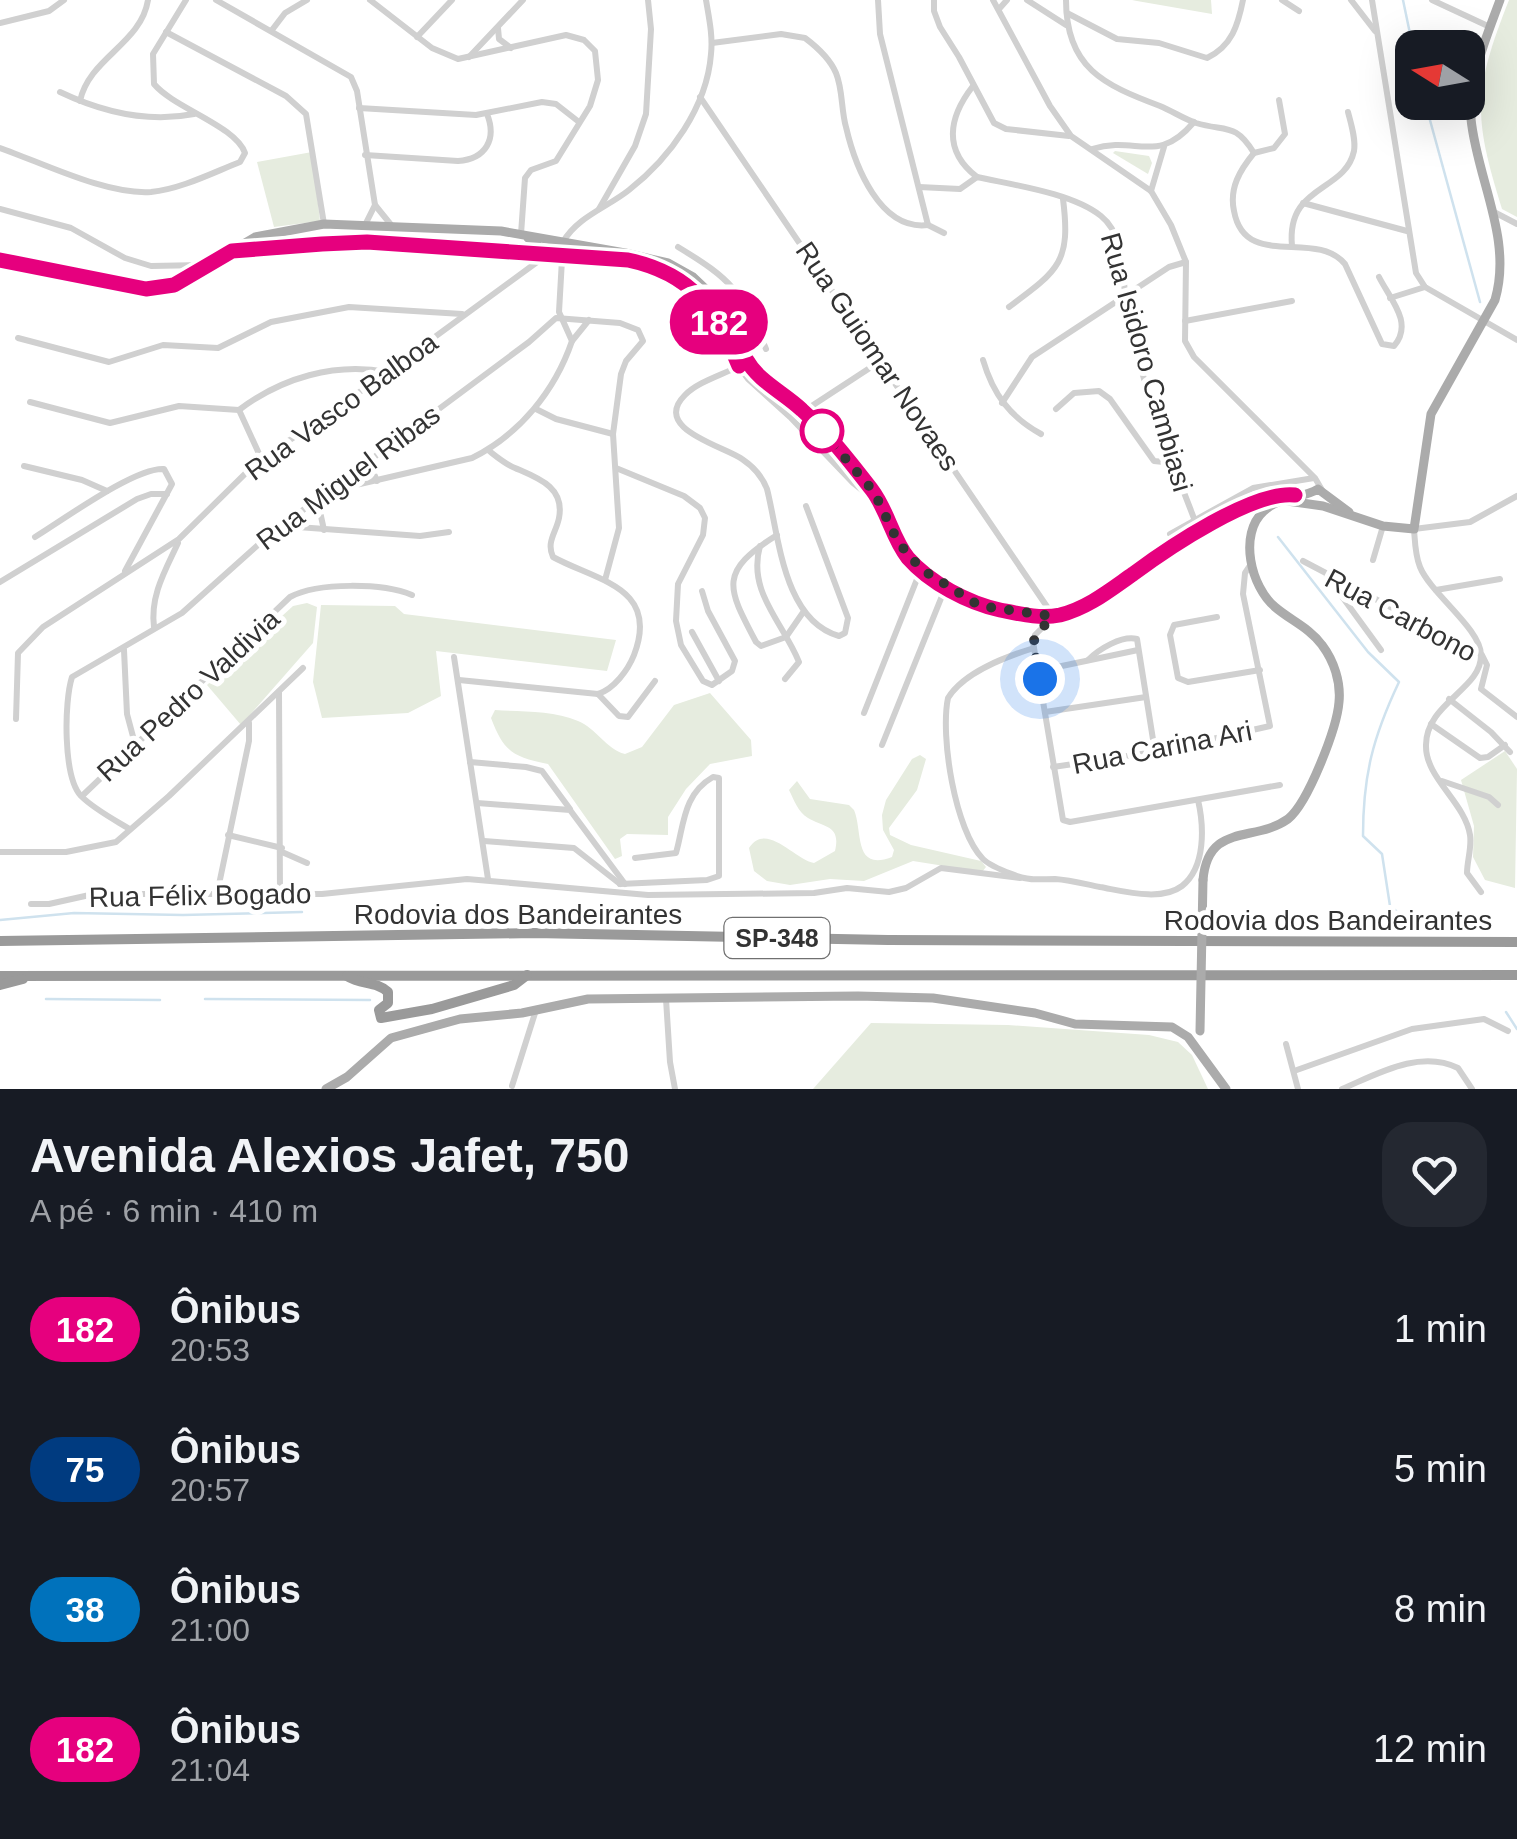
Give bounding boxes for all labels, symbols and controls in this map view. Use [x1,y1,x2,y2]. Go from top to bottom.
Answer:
north arrow [1395,30,1485,120]
map controls [1395,30,1485,120]
street label: Rua Isidoro Cambiasi [1095,229,1198,495]
street label: Rua Guiomar Novaes [789,236,966,477]
line badge: 182 [662,290,776,354]
text: 182 [690,303,748,342]
street label: Rua Vasco Balboa [239,326,444,486]
street label: Rua Miguel Ribas [251,399,446,556]
unlabelled marker [801,410,843,452]
street label: Rua Carbono [1320,563,1482,668]
street label: Rua Pedro Valdivia [91,603,286,788]
your location [1015,654,1065,704]
street label: Rua Carina Ari [1070,715,1254,780]
street label: Rua Félix Bogado [88,878,312,913]
street label: Rodovia dos Bandeirantes [354,899,682,930]
street label: Rodovia dos Bandeirantes [1164,905,1492,936]
road number: SP-348 [724,918,830,958]
button: heart [1382,1122,1487,1227]
text: Avenida Alexios Jafet, 750 [30,1129,629,1182]
text: A pé · 6 min · 410 m [30,1193,318,1229]
text: Ônibus [170,1289,301,1331]
text: 1 min [1394,1308,1487,1350]
text: 182 [56,1310,114,1349]
text: 20:53 [170,1332,250,1368]
text: Ônibus [170,1429,301,1471]
text: 5 min [1394,1448,1487,1490]
text: 75 [66,1450,104,1489]
text: 20:57 [170,1472,250,1508]
text: Ônibus [170,1569,301,1611]
text: 8 min [1394,1588,1487,1630]
text: 38 [66,1590,104,1629]
text: 21:00 [170,1612,250,1648]
text: Ônibus [170,1709,301,1751]
text: 12 min [1373,1728,1487,1770]
text: 182 [56,1730,114,1769]
text: 21:04 [170,1752,250,1788]

